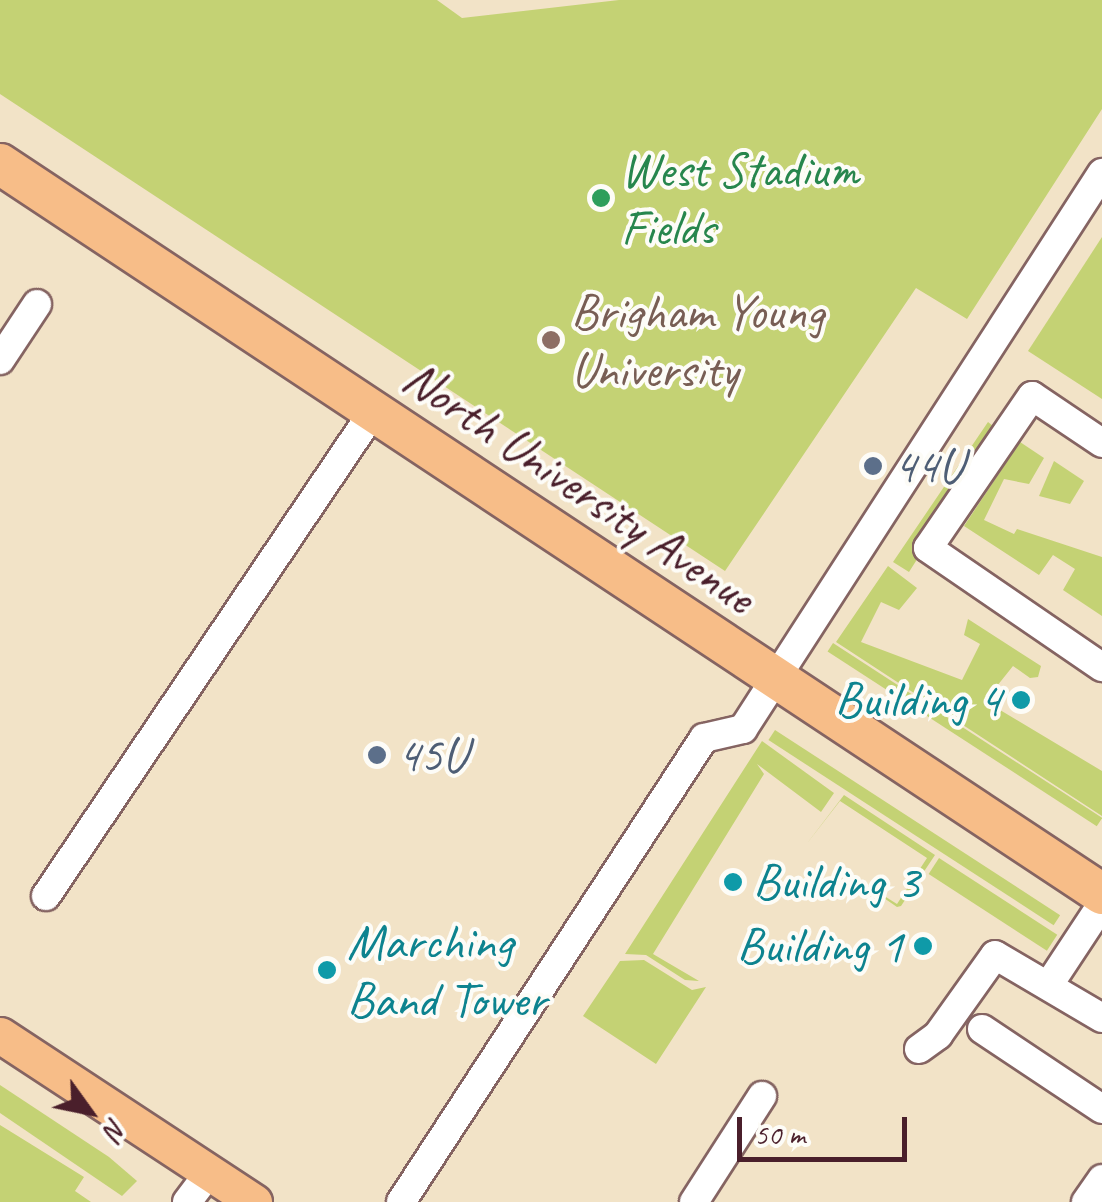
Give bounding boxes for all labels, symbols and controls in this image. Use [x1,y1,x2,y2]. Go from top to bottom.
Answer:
place label: West Stadium Fields [621,139,859,256]
marker: West Stadium Fields [590,187,612,209]
place label: Brigham Young University [571,281,824,398]
marker: Brigham Young University [540,329,562,351]
street label: North University Avenue [392,347,766,627]
place label: 44U [893,436,962,496]
marker: 44U [862,455,884,477]
place label: Building 4 [835,670,1001,730]
marker: Building 4 [1010,689,1032,711]
place label: 45U [397,725,466,785]
marker: 45U [366,744,388,766]
place label: Building 3 [753,852,919,912]
marker: Building 3 [722,871,744,893]
place label: Marching Band Tower [347,911,545,1028]
place label: Building 1 [737,916,903,976]
marker: Building 1 [912,935,934,957]
marker: Marching Band Tower [316,959,338,981]
north arrow [40,1062,140,1162]
scale bar [742,1097,912,1159]
text: N [96,1112,135,1145]
text: 50 m [754,1115,805,1153]

